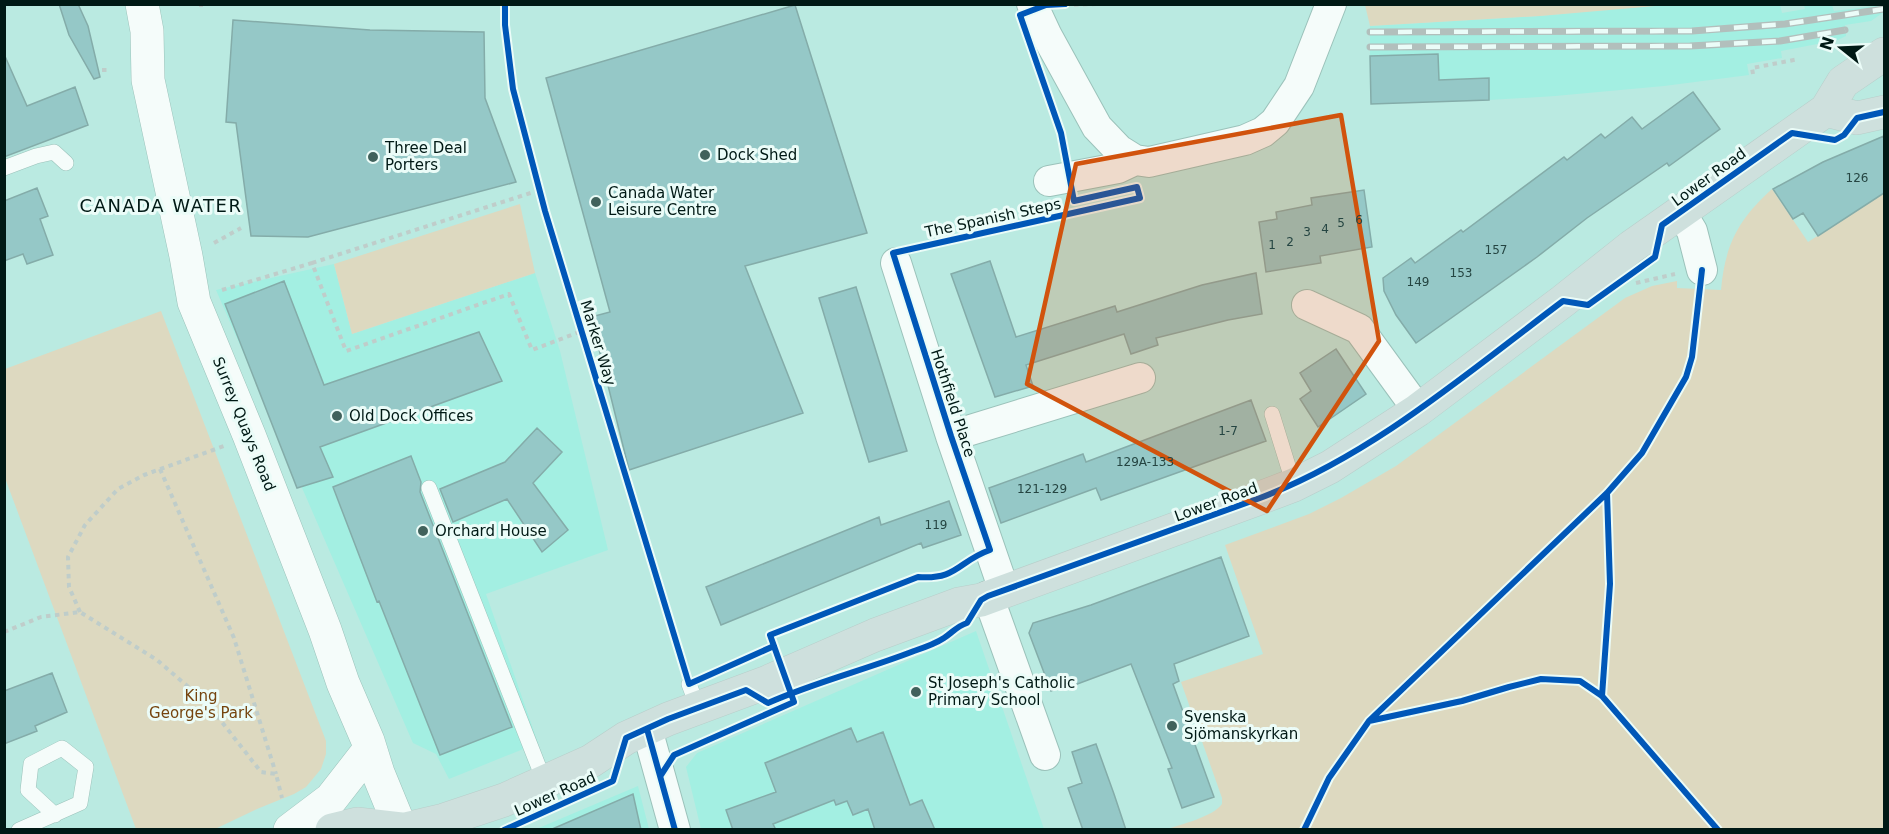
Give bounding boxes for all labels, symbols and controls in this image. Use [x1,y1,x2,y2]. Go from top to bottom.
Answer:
north arrow [1811,18,1871,78]
text: N [1816,34,1838,53]
place label: Three Deal Porters [384,139,467,174]
street label: Lower Road [1668,144,1750,210]
place label: Dock Shed [717,146,797,164]
marker: Dock Shed [698,148,712,162]
marker: Three Deal Porters [366,150,380,164]
house number: 126 [1846,171,1868,185]
place label: Canada Water Leisure Centre [608,184,717,219]
district label: CANADA WATER [80,195,242,216]
marker: Canada Water Leisure Centre [589,195,603,209]
street label: The Spanish Steps [922,195,1063,241]
house number: 6 [1355,213,1363,227]
house number: 5 [1337,216,1345,230]
house number: 4 [1321,222,1329,236]
house number: 3 [1303,225,1311,239]
house number: 2 [1286,235,1294,249]
house number: 1 [1268,238,1276,252]
house number: 157 [1485,243,1507,257]
house number: 153 [1450,266,1472,280]
house number: 149 [1407,275,1429,289]
street label: Marker Way [576,298,620,388]
street label: Hothfield Place [927,347,979,459]
street label: Surrey Quays Road [209,354,279,494]
place label: Old Dock Offices [349,407,473,425]
marker: Old Dock Offices [330,409,344,423]
house number: 1-7 [1218,424,1238,438]
house number: 129A-133 [1116,455,1174,469]
street label: Lower Road [1172,479,1260,525]
house number: 121-129 [1017,482,1067,496]
house number: 119 [925,518,947,532]
place label: Orchard House [435,522,547,540]
marker: Orchard House [416,524,430,538]
place label: St Joseph's Catholic Primary School [928,674,1075,709]
marker: St Joseph's Catholic Primary School [909,685,923,699]
park label: King George's Park [149,687,253,722]
place label: Svenska Sjömanskyrkan [1184,708,1298,743]
marker: Svenska Sjömanskyrkan [1165,719,1179,733]
street label: Lower Road [511,768,599,820]

